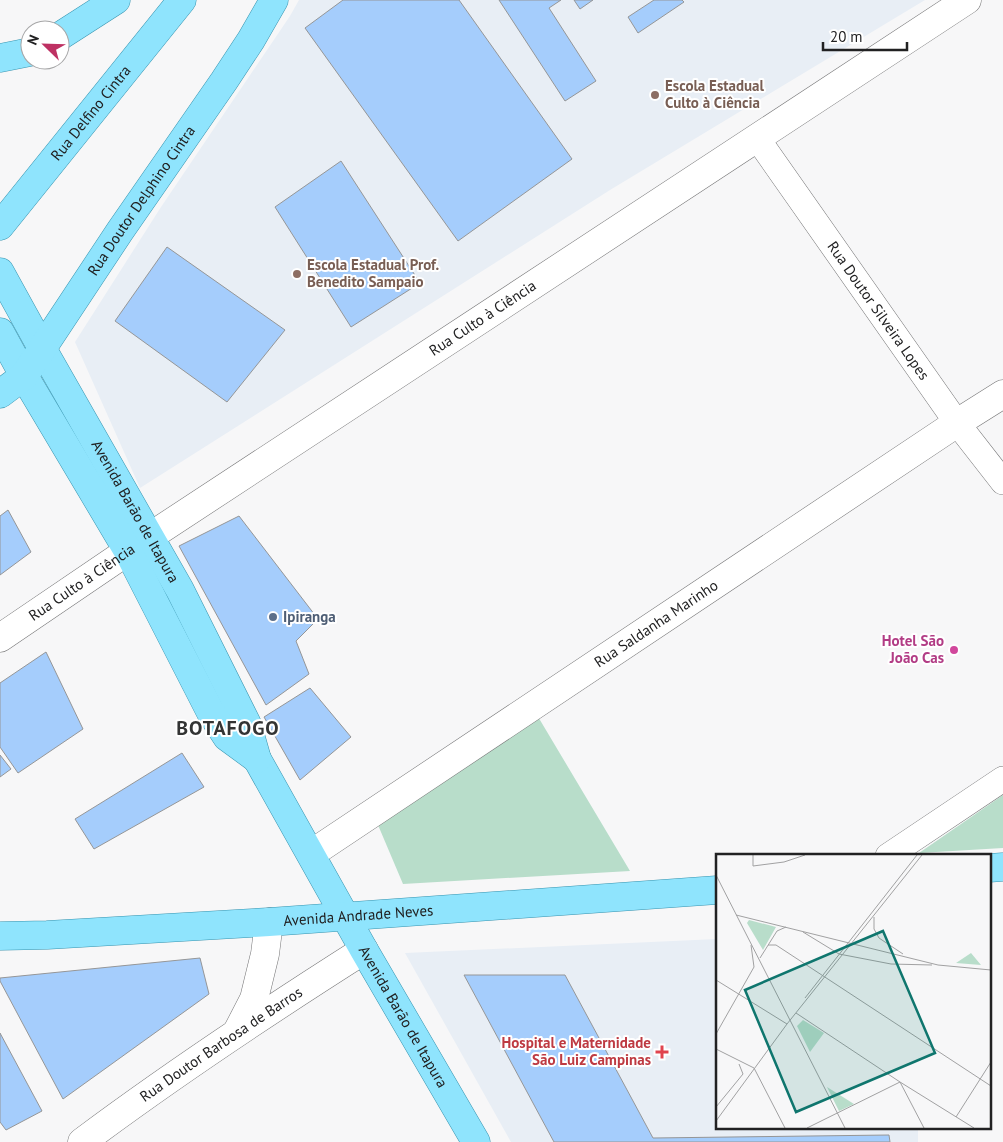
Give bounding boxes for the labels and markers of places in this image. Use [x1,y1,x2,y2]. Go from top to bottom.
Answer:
place label: Escola Estadual Culto à Ciência [665,76,765,112]
marker: Escola Estadual Culto à Ciência [649,89,661,101]
place label: Escola Estadual Prof. Benedito Sampaio [307,255,440,291]
marker: Escola Estadual Prof. Benedito Sampaio [291,268,303,280]
place label: Ipiranga [283,607,336,626]
marker: Ipiranga [267,611,279,623]
place label: Hotel São João Cas [882,631,944,667]
marker: Hotel São João Cas [948,644,960,656]
place label: Hospital e Maternidade São Luiz Campinas [501,1033,651,1069]
marker: Hospital e Maternidade São Luiz Campinas [655,1045,669,1059]

